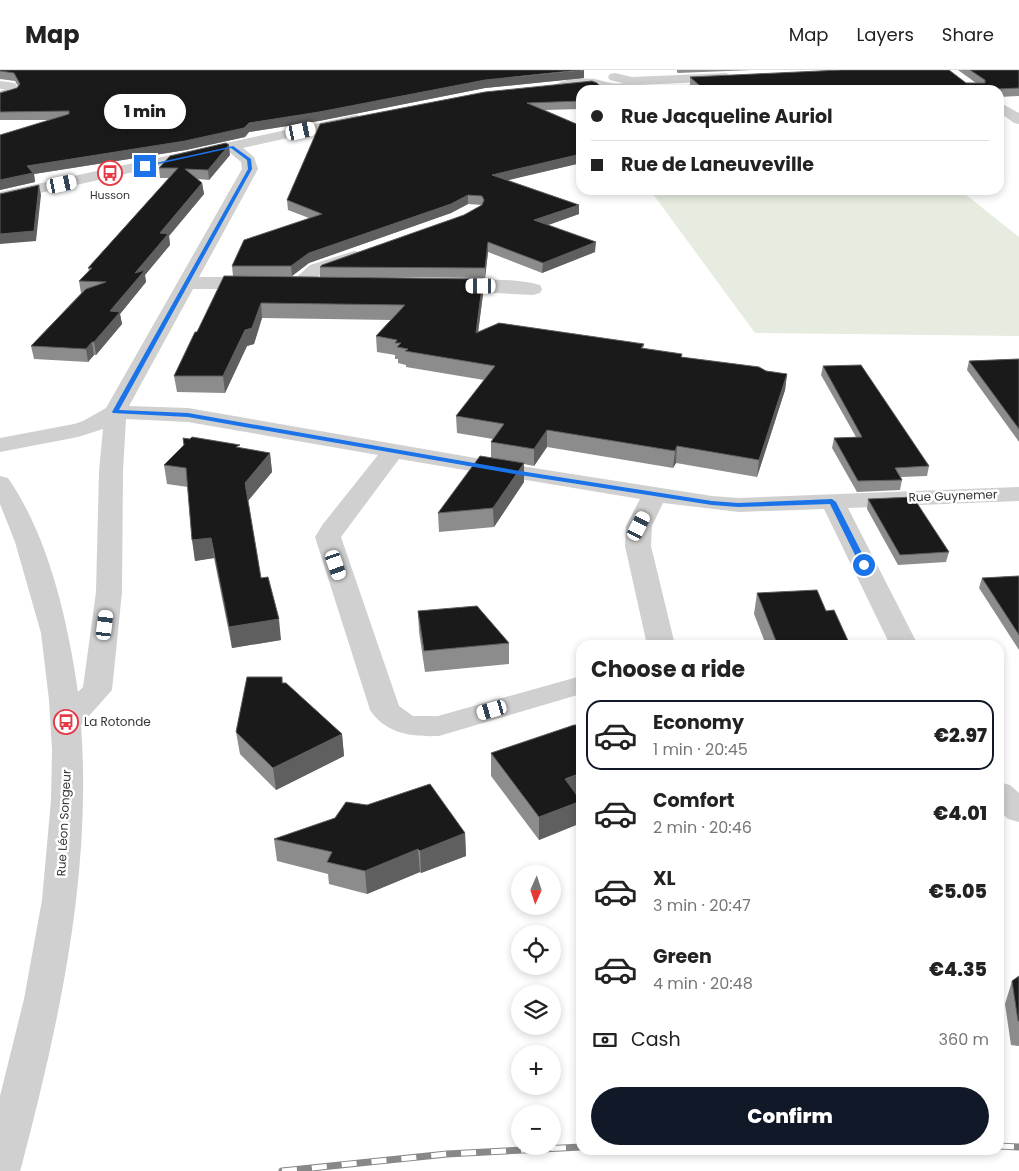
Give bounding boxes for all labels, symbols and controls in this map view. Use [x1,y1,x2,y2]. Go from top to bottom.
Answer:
text: Map [25,18,80,51]
text: Map [789,22,829,47]
text: Layers [857,22,914,47]
text: Share [942,22,994,47]
callout: 1 min [104,93,186,128]
text: 1 min [124,100,166,123]
text: Rue Jacqueline Auriol [621,103,833,130]
car [284,121,317,141]
text: Rue de Laneuveville [621,151,814,178]
route end [134,155,156,177]
bus stop icon: Husson [97,160,123,186]
car [45,174,78,194]
place label: Husson [90,187,130,203]
car [466,279,496,294]
street label: Rue Guynemer [908,485,998,506]
car [625,509,652,543]
car [324,548,347,582]
route start [853,554,875,576]
car [95,609,114,641]
text: Choose a ride [591,654,745,685]
car [475,699,508,721]
bus stop icon: La Rotonde [53,709,79,735]
text: Economy [653,709,744,736]
place label: La Rotonde [84,713,151,730]
icon: car [593,713,638,758]
text: €2.97 [934,722,987,749]
text: 1 min · 20:45 [653,738,748,761]
street label: Rue Léon Songeur [52,769,75,877]
text: Comfort [653,787,735,814]
icon: car [593,791,638,836]
text: €4.01 [933,800,987,827]
text: 2 min · 20:46 [653,816,752,839]
north arrow [511,865,561,915]
map controls [511,865,561,1155]
text: XL [653,865,676,892]
icon: car [593,869,638,914]
text: €5.05 [929,878,987,905]
text: 3 min · 20:47 [653,894,751,917]
button: locate [511,925,561,975]
text: Green [653,943,712,970]
icon: car [593,947,638,992]
text: €4.35 [929,956,987,983]
text: 4 min · 20:48 [653,972,753,995]
button: layers [511,985,561,1035]
icon: cash [591,1026,619,1054]
text: Cash [631,1026,681,1053]
text: 360 m [939,1028,989,1051]
button: + [511,1045,561,1095]
button: Confirm [591,1087,989,1145]
button: − [511,1105,561,1155]

